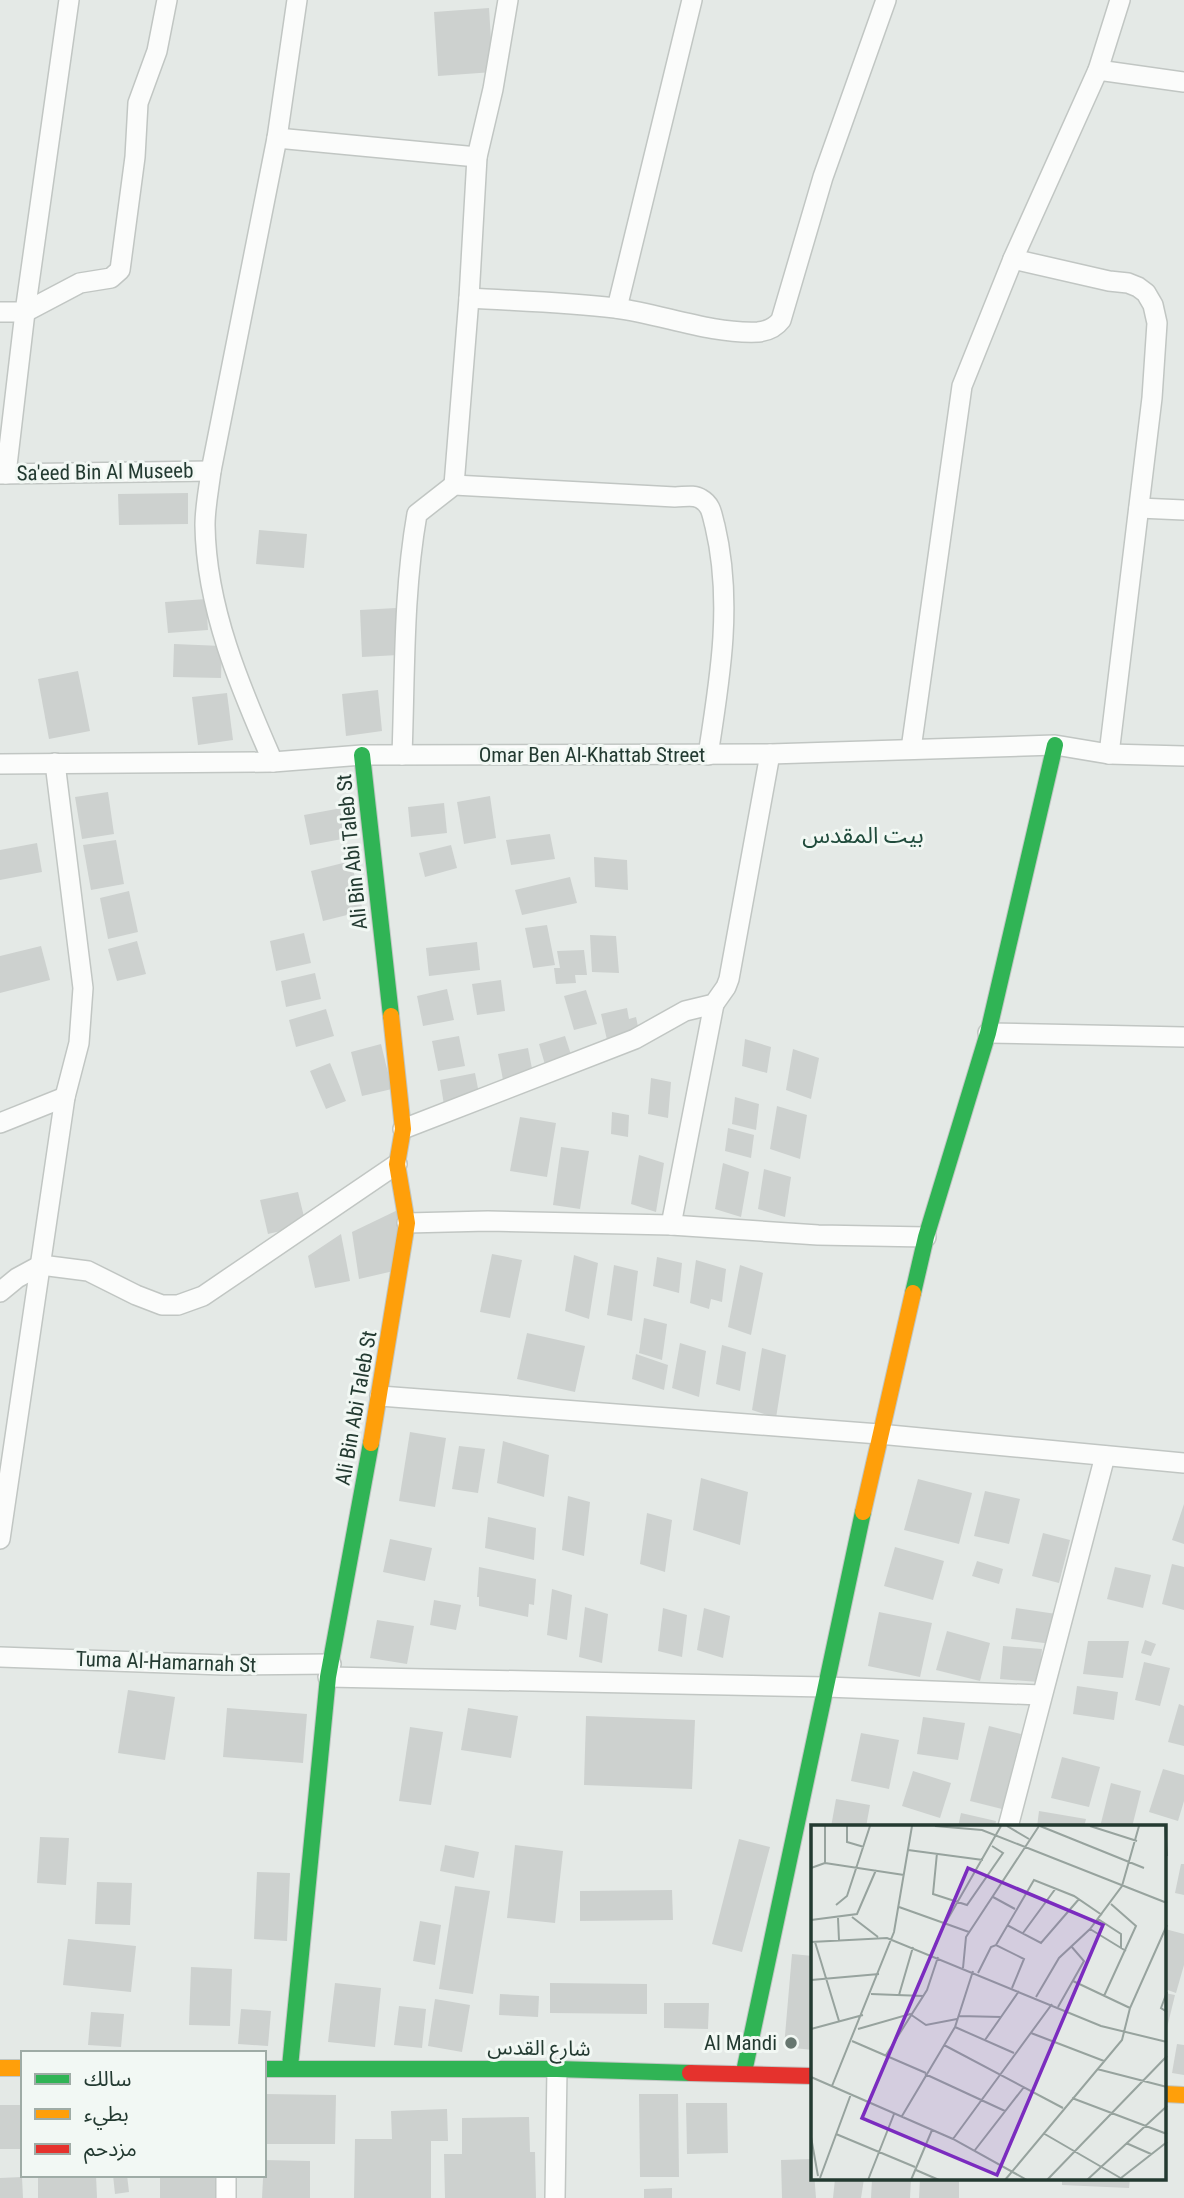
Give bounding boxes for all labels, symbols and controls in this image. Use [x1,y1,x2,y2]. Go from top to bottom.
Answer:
street label: Sa'eed Bin Al Museeb [16,458,194,486]
street label: Omar Ben Al-Khattab Street [479,743,705,767]
street label: Ali Bin Abi Taleb St [332,773,372,931]
district label: بيت المقدس [802,822,924,849]
street label: Ali Bin Abi Taleb St [331,1329,381,1487]
street label: Tuma Al-Hamarnah St [75,1647,257,1677]
inset map [811,1825,1166,2180]
place label: Al Mandi [704,2031,777,2055]
street label: شارع القدس [487,2035,591,2064]
marker: Al Mandi [783,2035,799,2051]
legend [21,2051,266,2177]
text: سالك [84,2067,131,2091]
text: بطيء [84,2102,129,2130]
text: مزدحم [84,2137,137,2164]

